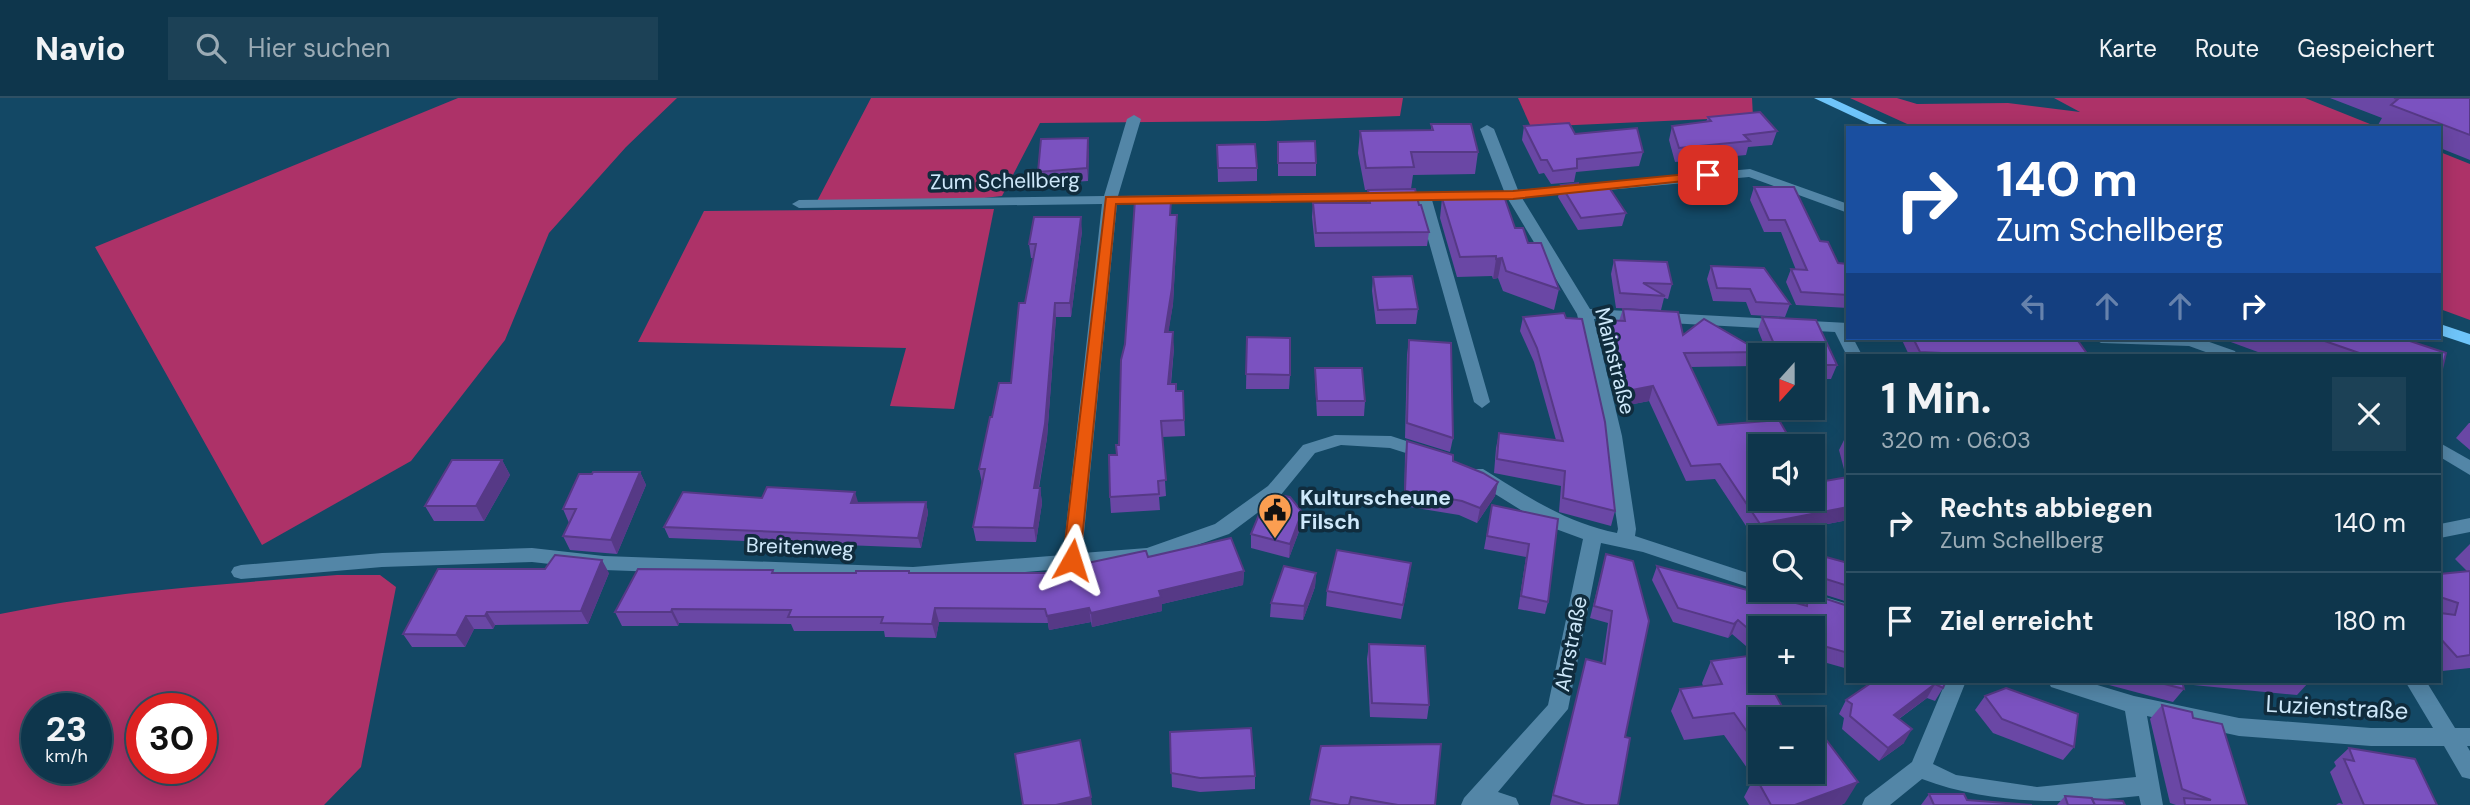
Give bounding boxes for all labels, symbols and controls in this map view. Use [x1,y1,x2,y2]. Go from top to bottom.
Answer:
search box [168,17,658,80]
text: Navio [35,27,126,70]
icon: search [192,29,230,67]
text: Hier suchen [248,31,390,65]
text: Karte [2099,33,2157,64]
text: Route [2195,33,2259,64]
text: Gespeichert [2297,33,2435,64]
pin [1678,145,1738,205]
text: 140 m [1996,147,2138,211]
icon: right [1881,154,1972,245]
icon: arrive [1689,156,1727,194]
street label: Zum Schellberg [930,166,1080,196]
text: Zum Schellberg [1996,209,2224,251]
icon: left [2015,287,2053,325]
icon: ahead [2088,287,2126,325]
icon: ahead [2161,287,2199,325]
icon: right [2234,287,2272,325]
street label: Mainstraße [1588,305,1642,417]
north arrow [1748,343,1825,420]
map controls [1748,343,1825,784]
text: 1 Min. [1881,371,1991,426]
button: close [2332,377,2406,451]
text: 320 m · 06:03 [1881,425,2031,455]
button: sound [1748,434,1825,511]
place label: Kulturscheune Filsch [1300,484,1451,536]
public building icon: Kulturscheune Filsch [1256,491,1294,540]
text: Rechts abbiegen [1940,491,2153,525]
icon: right [1881,504,1919,542]
text: 140 m [2334,506,2406,540]
position arrow [1035,523,1109,597]
button: search [1748,525,1825,602]
text: Zum Schellberg [1940,525,2104,555]
street label: Breitenweg [745,531,855,563]
street label: Ahrstraße [1548,594,1594,694]
icon: arrive [1881,602,1919,640]
text: Ziel erreicht [1940,604,2093,638]
text: 180 m [2334,604,2406,638]
button: + [1748,616,1825,693]
street label: Luzienstraße [2265,688,2409,726]
speed limit sign: 30 [126,693,217,784]
text: 23 [46,706,87,752]
button: − [1748,707,1825,784]
text: km/h [45,744,88,768]

